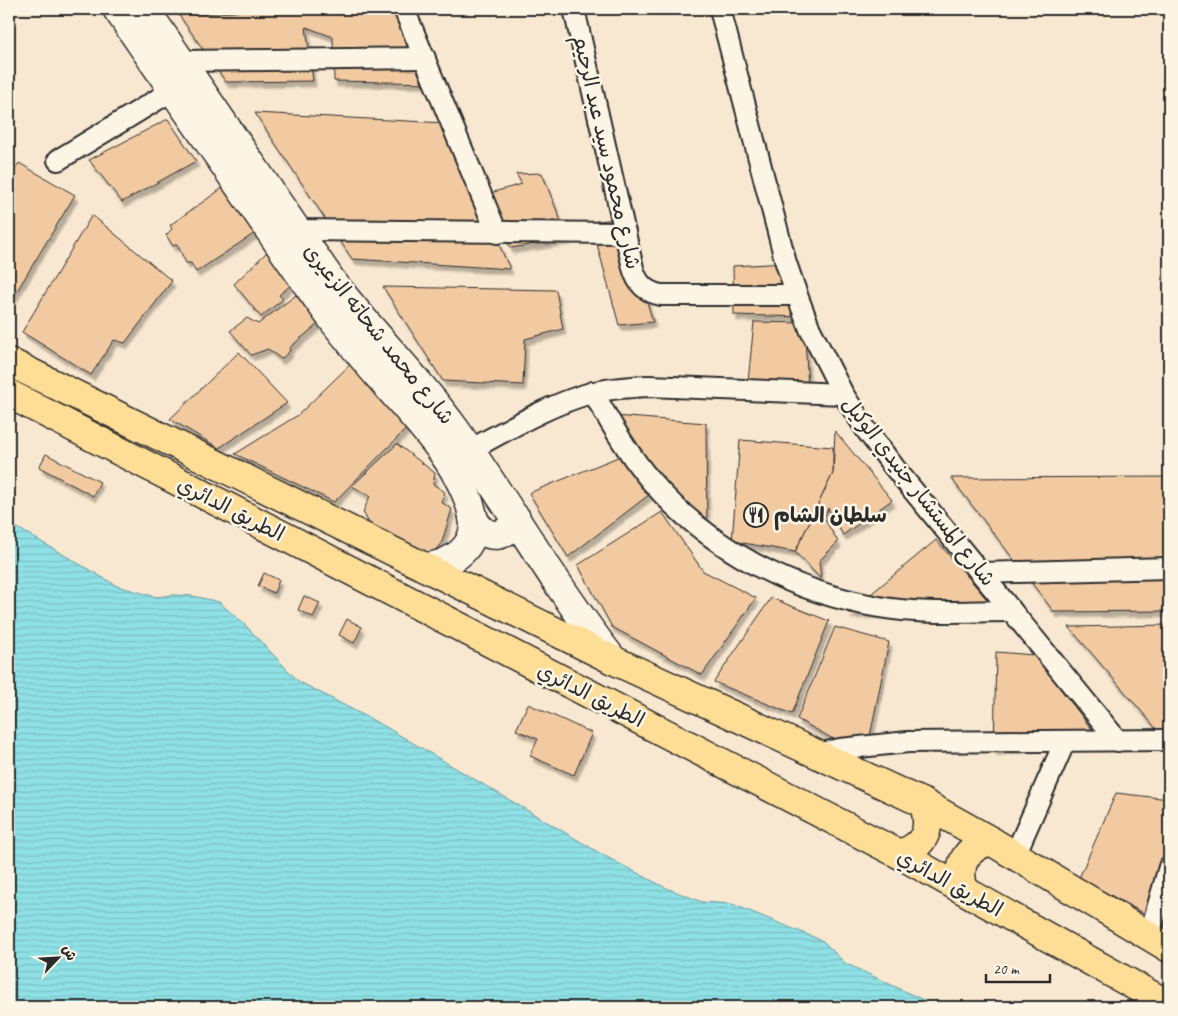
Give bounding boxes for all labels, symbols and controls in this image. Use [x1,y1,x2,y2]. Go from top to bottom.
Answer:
street label: شارع محمود سيد عبد الرحيم [564,32,647,272]
street label: شارع محمد شحاته الزعيرى [296,238,460,431]
street label: شارع المستشار جنيدي الوكيل [835,391,1001,592]
street label: الطريق الدائري [172,471,289,549]
restaurant icon: سلطان الشام [743,502,769,528]
place label: سلطان الشام [774,502,887,531]
street label: الطريق الدائري [532,657,649,735]
street label: الطريق الدائري [892,843,1007,924]
north arrow [32,934,82,984]
text: ش [58,942,80,963]
scale bar [986,951,1049,983]
text: 20 m [993,960,1020,979]

